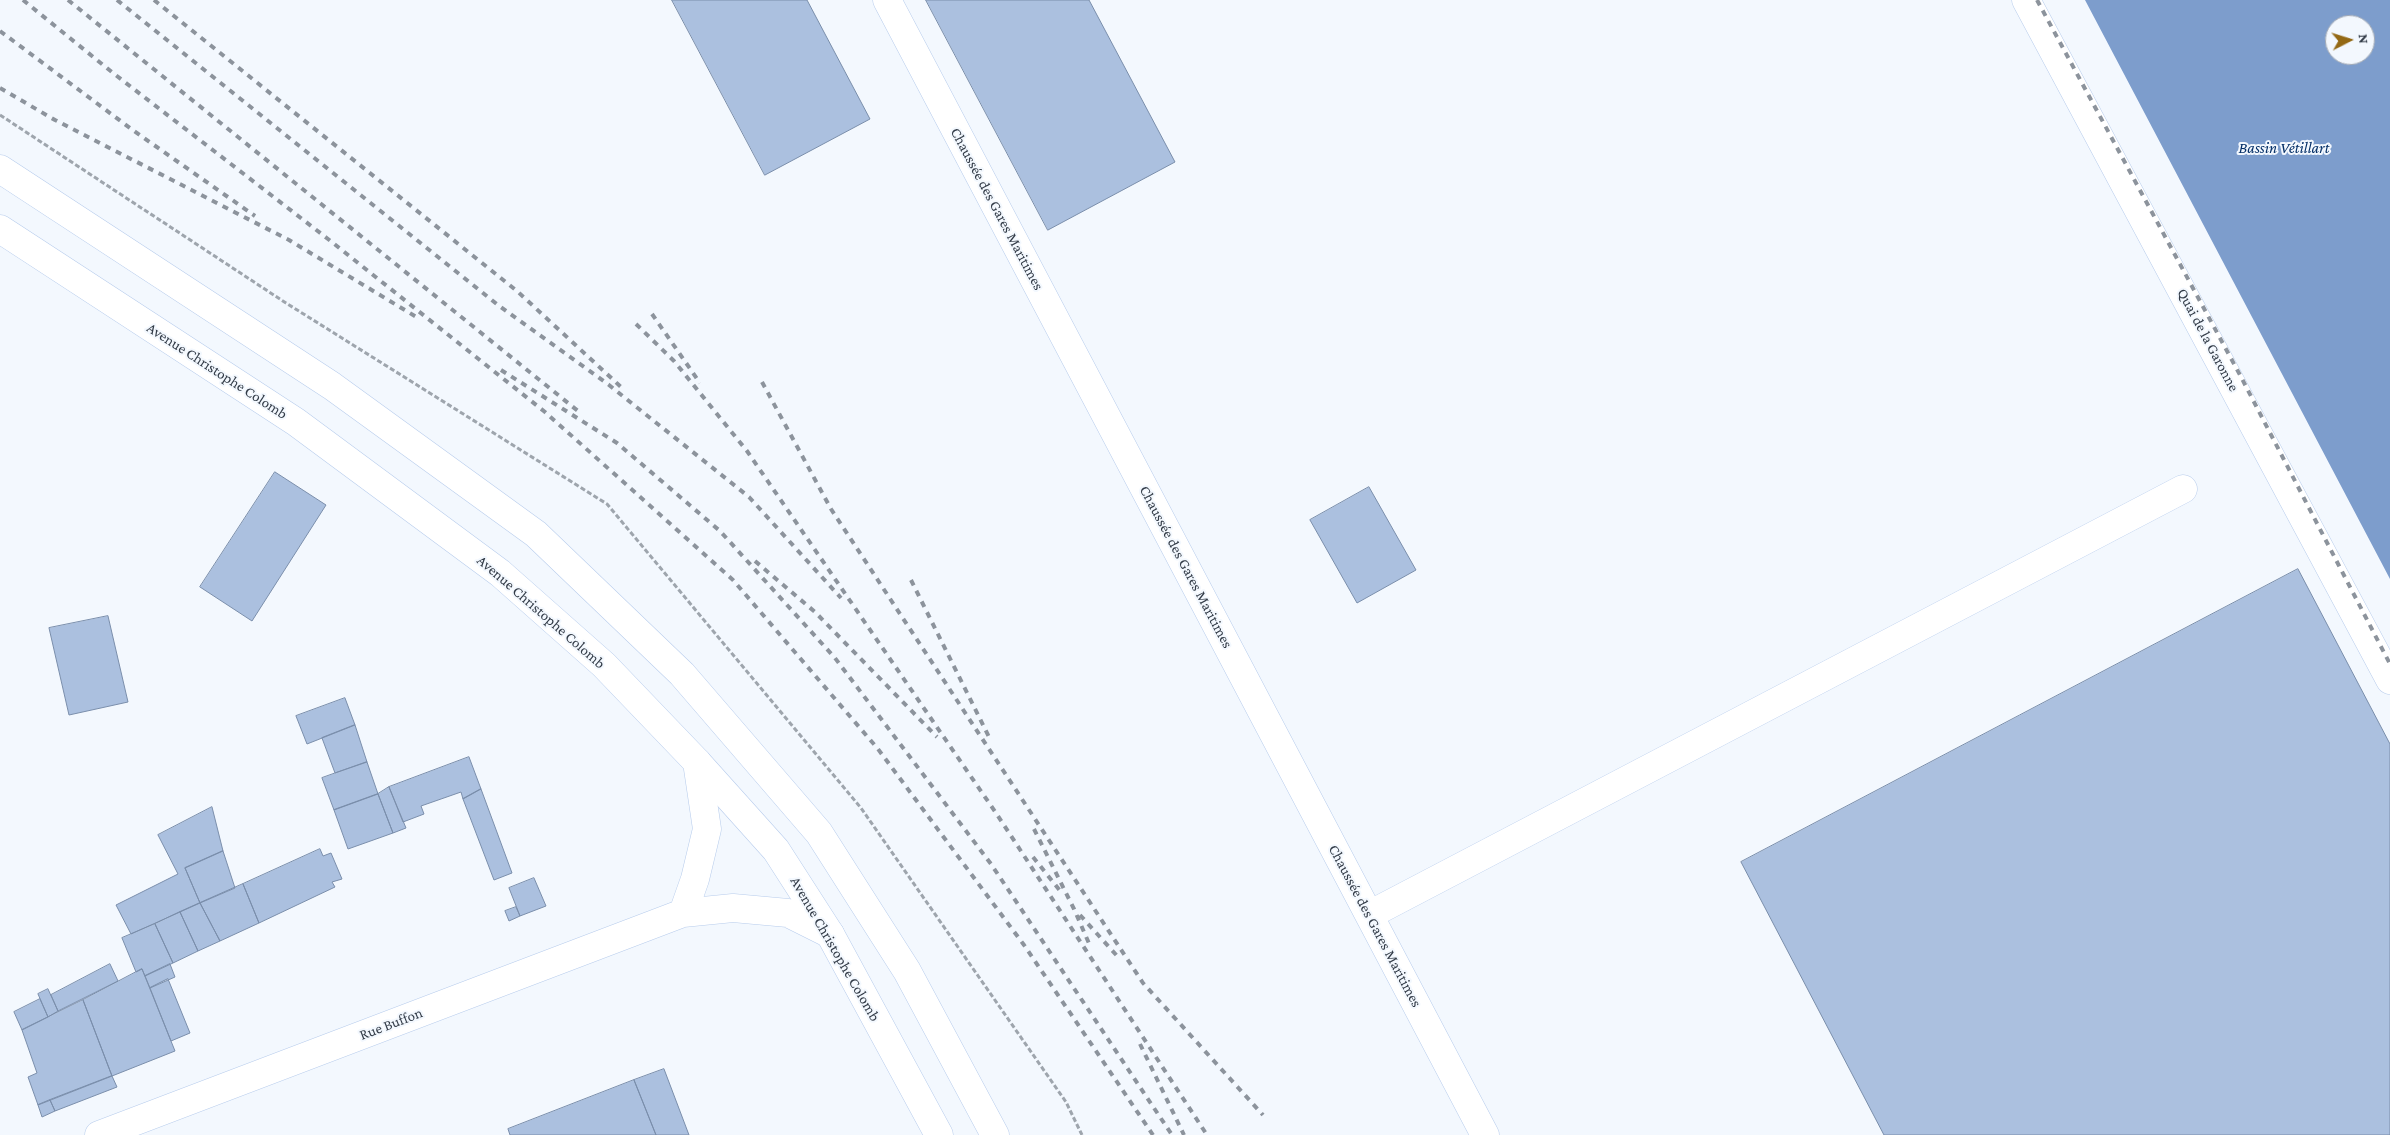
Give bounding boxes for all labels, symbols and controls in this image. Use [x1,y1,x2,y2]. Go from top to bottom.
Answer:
north arrow [2325,15,2375,65]
text: N [2356,33,2372,44]
street label: Chaussée des Gares Maritimes [946,125,1048,293]
water label: Bassin Vétillart [2239,138,2329,158]
street label: Quai de la Garonne [2173,285,2243,395]
street label: Avenue Christophe Colomb [143,319,291,423]
street label: Chaussée des Gares Maritimes [1135,483,1237,651]
street label: Avenue Christophe Colomb [473,551,609,673]
street label: Chaussée des Gares Maritimes [1324,842,1426,1010]
street label: Avenue Christophe Colomb [786,873,884,1025]
street label: Rue Buffon [357,1004,425,1044]

